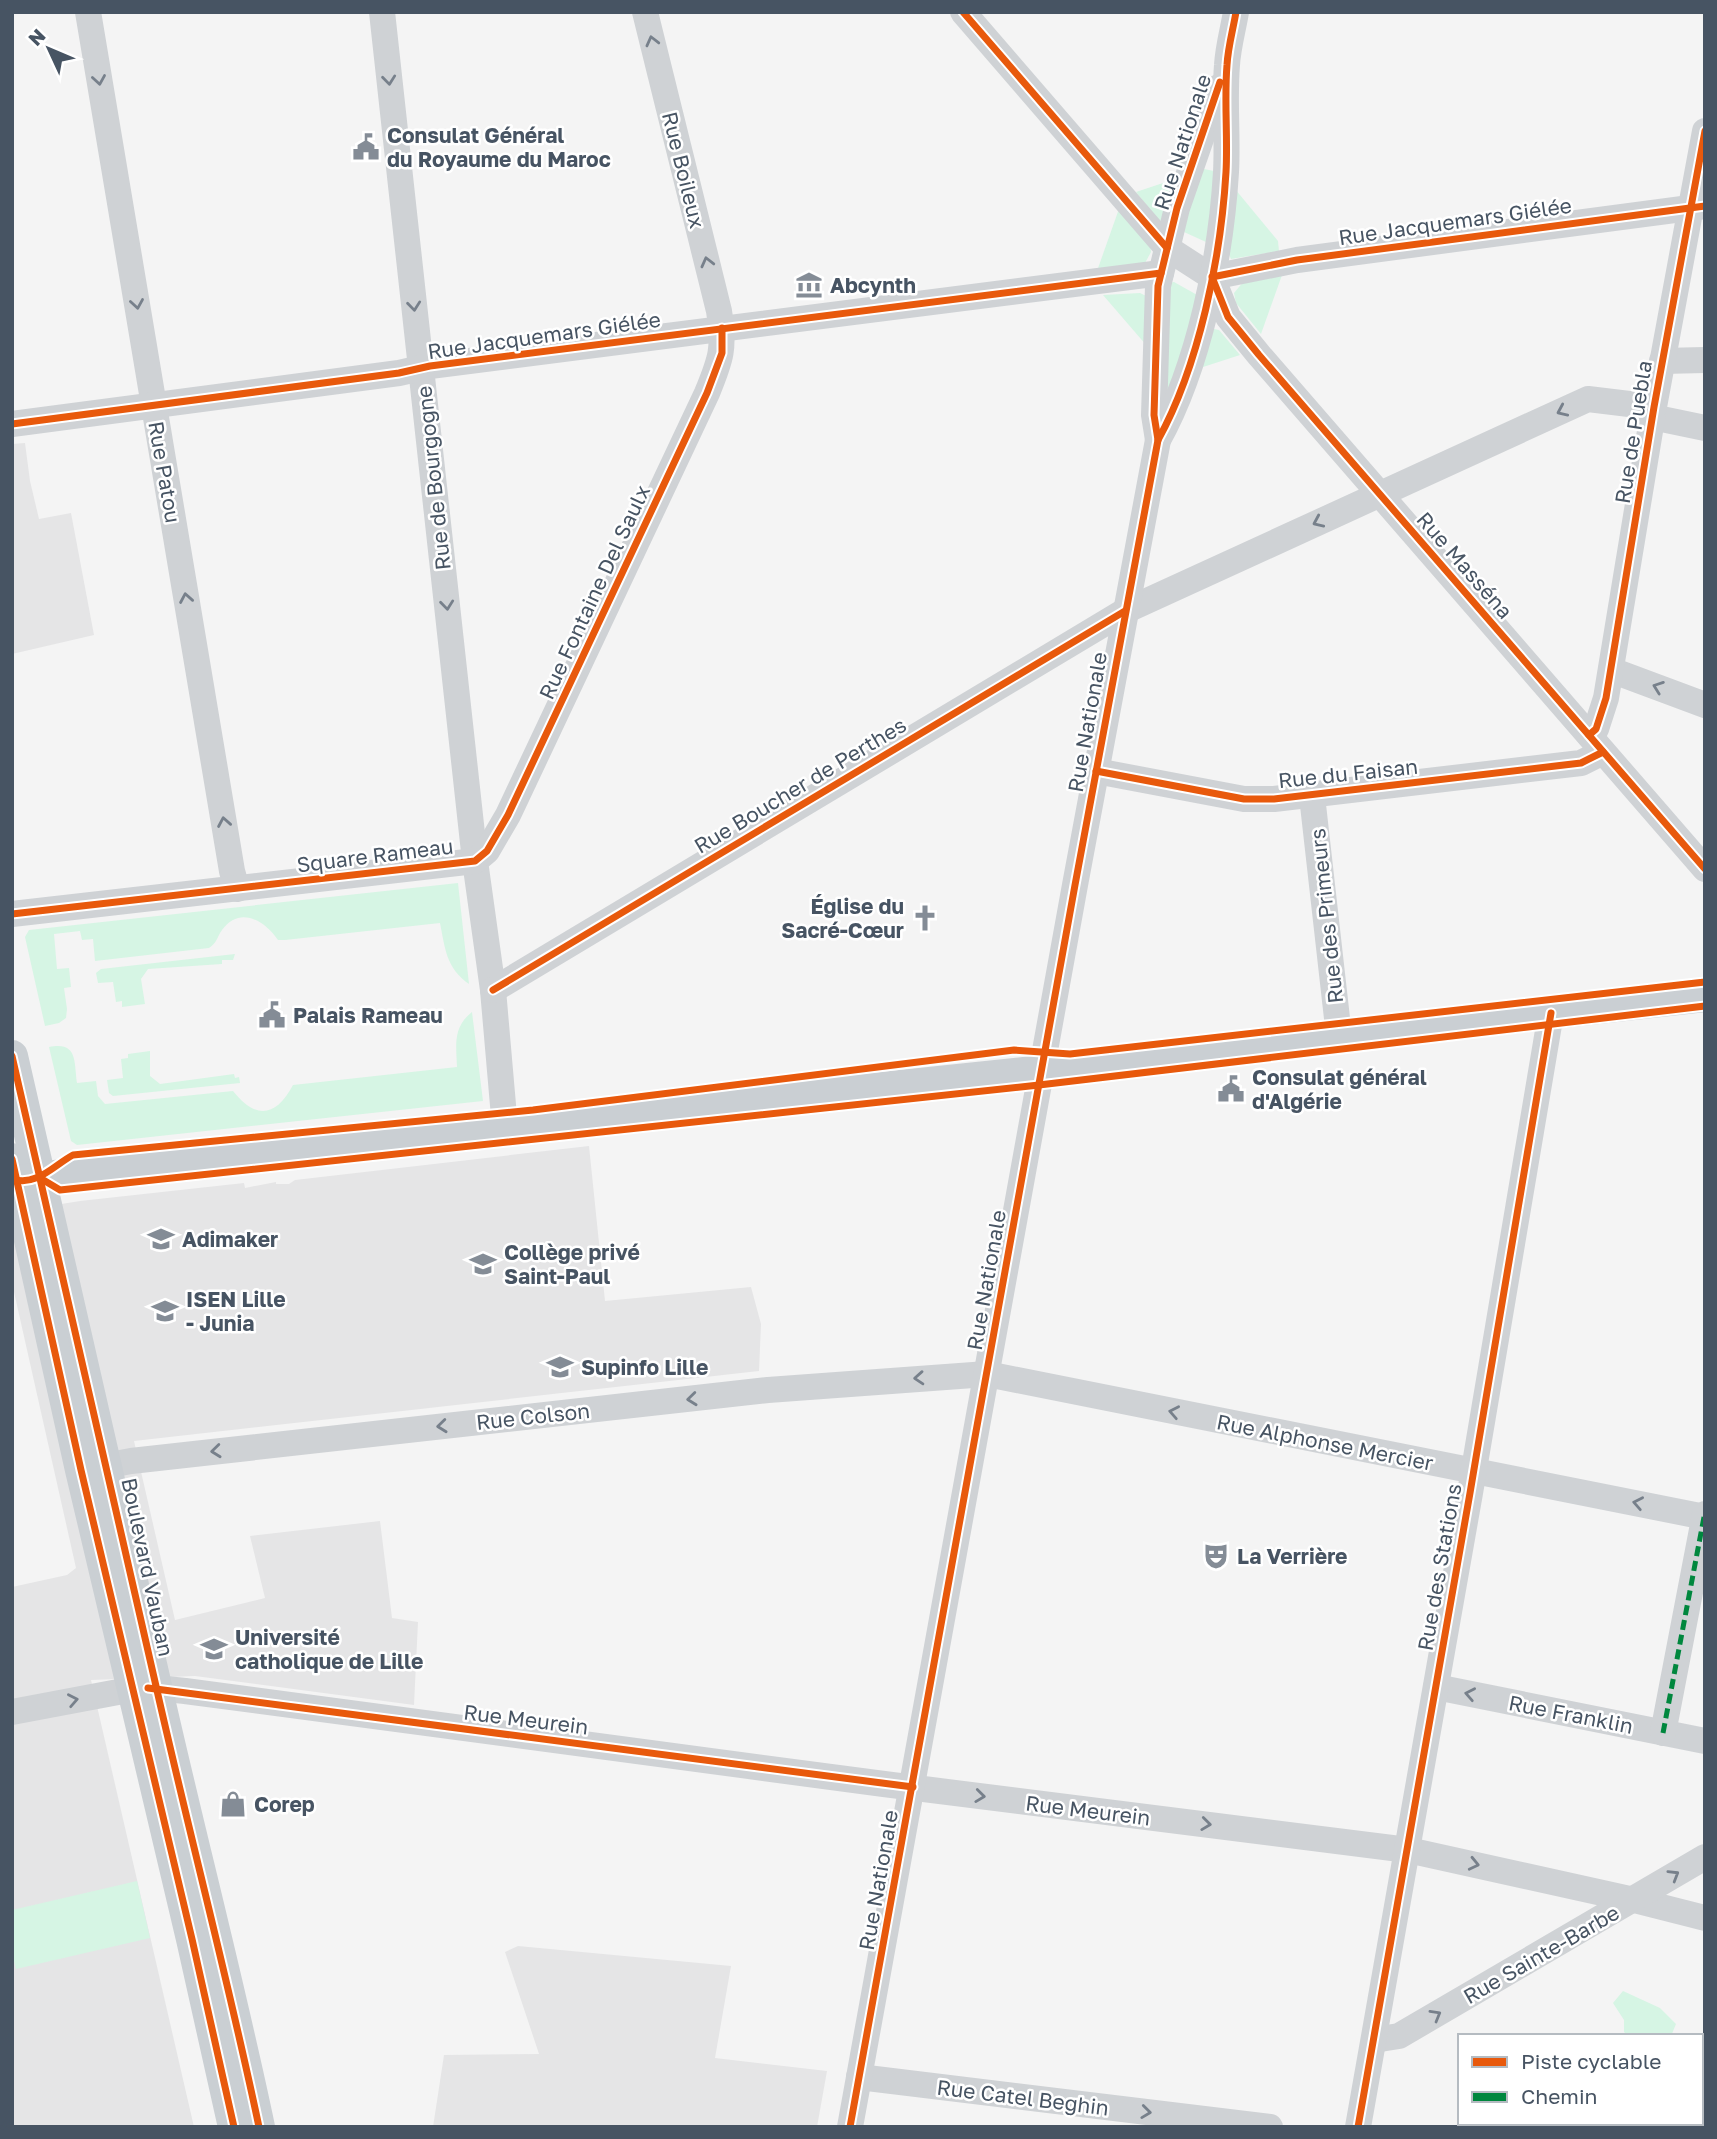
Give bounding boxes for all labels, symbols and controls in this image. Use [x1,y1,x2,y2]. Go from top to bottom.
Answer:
north arrow [14,14,84,84]
text: N [23,24,50,50]
one-way arrow [646,35,660,47]
street label: Rue Nationale [1148,71,1216,213]
one-way arrow [91,74,106,85]
one-way arrow [382,74,397,86]
street label: Rue Boileux [657,109,711,231]
place label: Consulat Général du Royaume du Maroc [387,122,611,172]
public building icon: Consulat Général du Royaume du Maroc [351,132,381,162]
street label: Rue Jacquemars Giélée [1337,192,1573,250]
one-way arrow [701,256,715,268]
museum icon: Abcynth [794,270,824,300]
place label: Abcynth [830,272,916,298]
one-way arrow [129,298,144,310]
one-way arrow [406,300,421,312]
street label: Rue Jacquemars Giélée [426,306,662,364]
street label: Rue de Puebla [1609,359,1657,505]
street label: Rue de Bourgogne [410,385,456,571]
one-way arrow [1557,403,1570,417]
street label: Rue Patou [143,419,187,525]
street label: Rue Fontaine Del Saulx [533,480,655,703]
street label: Rue Masséna [1412,506,1518,624]
one-way arrow [1312,514,1325,528]
one-way arrow [179,592,194,604]
one-way arrow [439,600,454,611]
street label: Rue Nationale [1062,650,1112,794]
one-way arrow [1653,682,1665,696]
street label: Rue Boucher de Perthes [689,711,911,859]
street label: Rue du Faisan [1277,753,1419,793]
one-way arrow [217,816,232,828]
street label: Rue des Primeurs [1304,827,1348,1005]
street label: Square Rameau [295,832,455,878]
place label: Église du Sacré-Cœur [781,893,904,943]
church icon: Église du Sacré-Cœur [910,903,940,933]
public building icon: Palais Rameau [257,1000,287,1030]
place label: Palais Rameau [293,1002,443,1028]
place label: Consulat général d'Algérie [1252,1064,1427,1114]
public building icon: Consulat général d'Algérie [1216,1074,1246,1104]
street label: Rue Nationale [961,1208,1011,1352]
school or university icon: Adimaker [146,1224,176,1254]
place label: Adimaker [182,1226,278,1252]
place label: Collège privé Saint-Paul [504,1239,640,1289]
school or university icon: Collège privé Saint-Paul [468,1249,498,1279]
place label: ISEN Lille - Junia [186,1286,286,1336]
school or university icon: ISEN Lille - Junia [150,1296,180,1326]
school or university icon: Supinfo Lille [545,1352,575,1382]
place label: Supinfo Lille [581,1354,708,1380]
one-way arrow [913,1371,924,1386]
one-way arrow [687,1391,698,1406]
street label: Rue Colson [475,1397,591,1435]
one-way arrow [1168,1406,1180,1421]
street label: Rue Alphonse Mercier [1215,1408,1435,1476]
one-way arrow [436,1419,448,1434]
one-way arrow [210,1444,222,1459]
street label: Boulevard Vauban [116,1475,180,1659]
street label: Rue des Stations [1412,1481,1466,1653]
one-way arrow [1632,1497,1644,1512]
theatre icon: La Verrière [1201,1541,1231,1571]
place label: La Verrière [1237,1543,1347,1569]
place label: Université catholique de Lille [235,1624,423,1674]
school or university icon: Université catholique de Lille [199,1634,229,1664]
one-way arrow [1464,1687,1476,1702]
street label: Rue Franklin [1506,1689,1636,1739]
one-way arrow [67,1694,79,1709]
street label: Rue Meurein [462,1698,590,1740]
one-way arrow [975,1788,986,1803]
shop icon: Corep [218,1789,248,1819]
street label: Rue Meurein [1024,1789,1152,1831]
place label: Corep [254,1791,315,1817]
street label: Rue Nationale [853,1808,903,1952]
one-way arrow [1200,1817,1212,1832]
one-way arrow [1468,1856,1480,1871]
one-way arrow [1667,1870,1680,1883]
street label: Rue Sainte-Barbe [1459,1899,1623,2009]
one-way arrow [1429,2010,1441,2023]
legend [1458,2034,1703,2125]
text: Piste cyclable [1521,2048,1661,2074]
street label: Rue Catel Beghin [936,2074,1110,2120]
text: Chemin [1521,2083,1598,2109]
one-way arrow [1140,2104,1152,2119]

